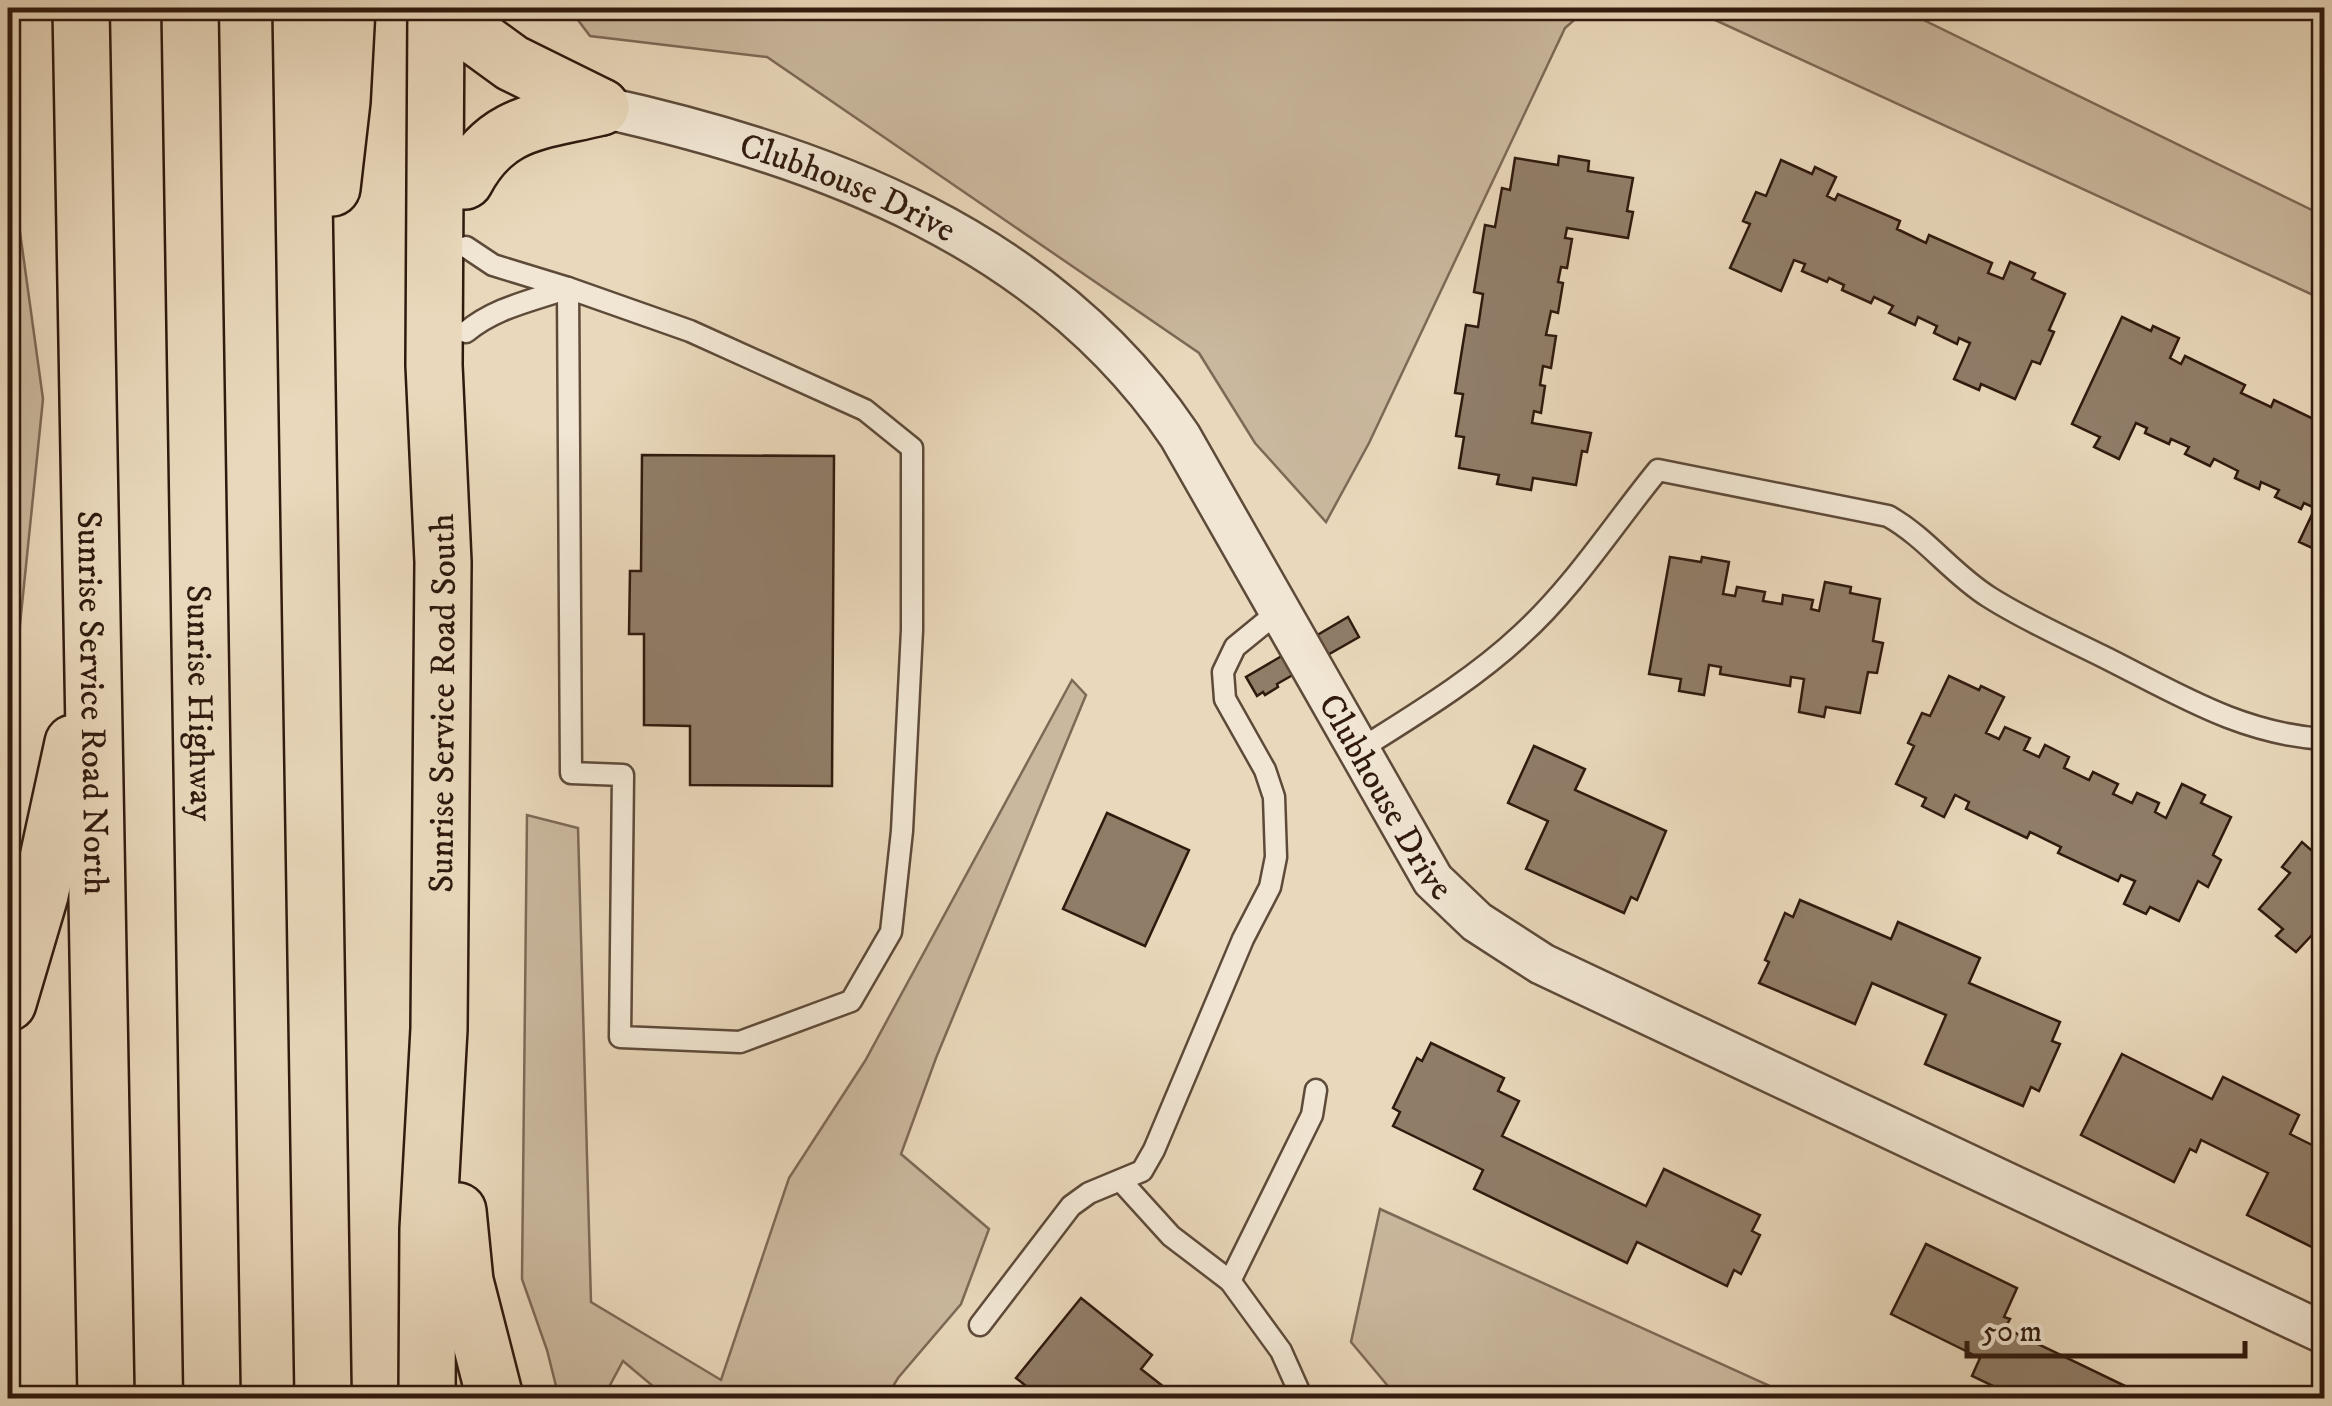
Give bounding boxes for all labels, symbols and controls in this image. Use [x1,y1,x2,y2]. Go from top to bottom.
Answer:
street label: Clubhouse Drive [734,124,963,253]
street label: Sunrise Service Road North [66,510,117,896]
street label: Sunrise Service Road South [420,513,467,893]
street label: Sunrise Highway [175,584,223,822]
street label: Clubhouse Drive [1308,686,1461,911]
scale bar [1967,1296,2244,1358]
text: 50 m [1982,1314,2042,1351]

